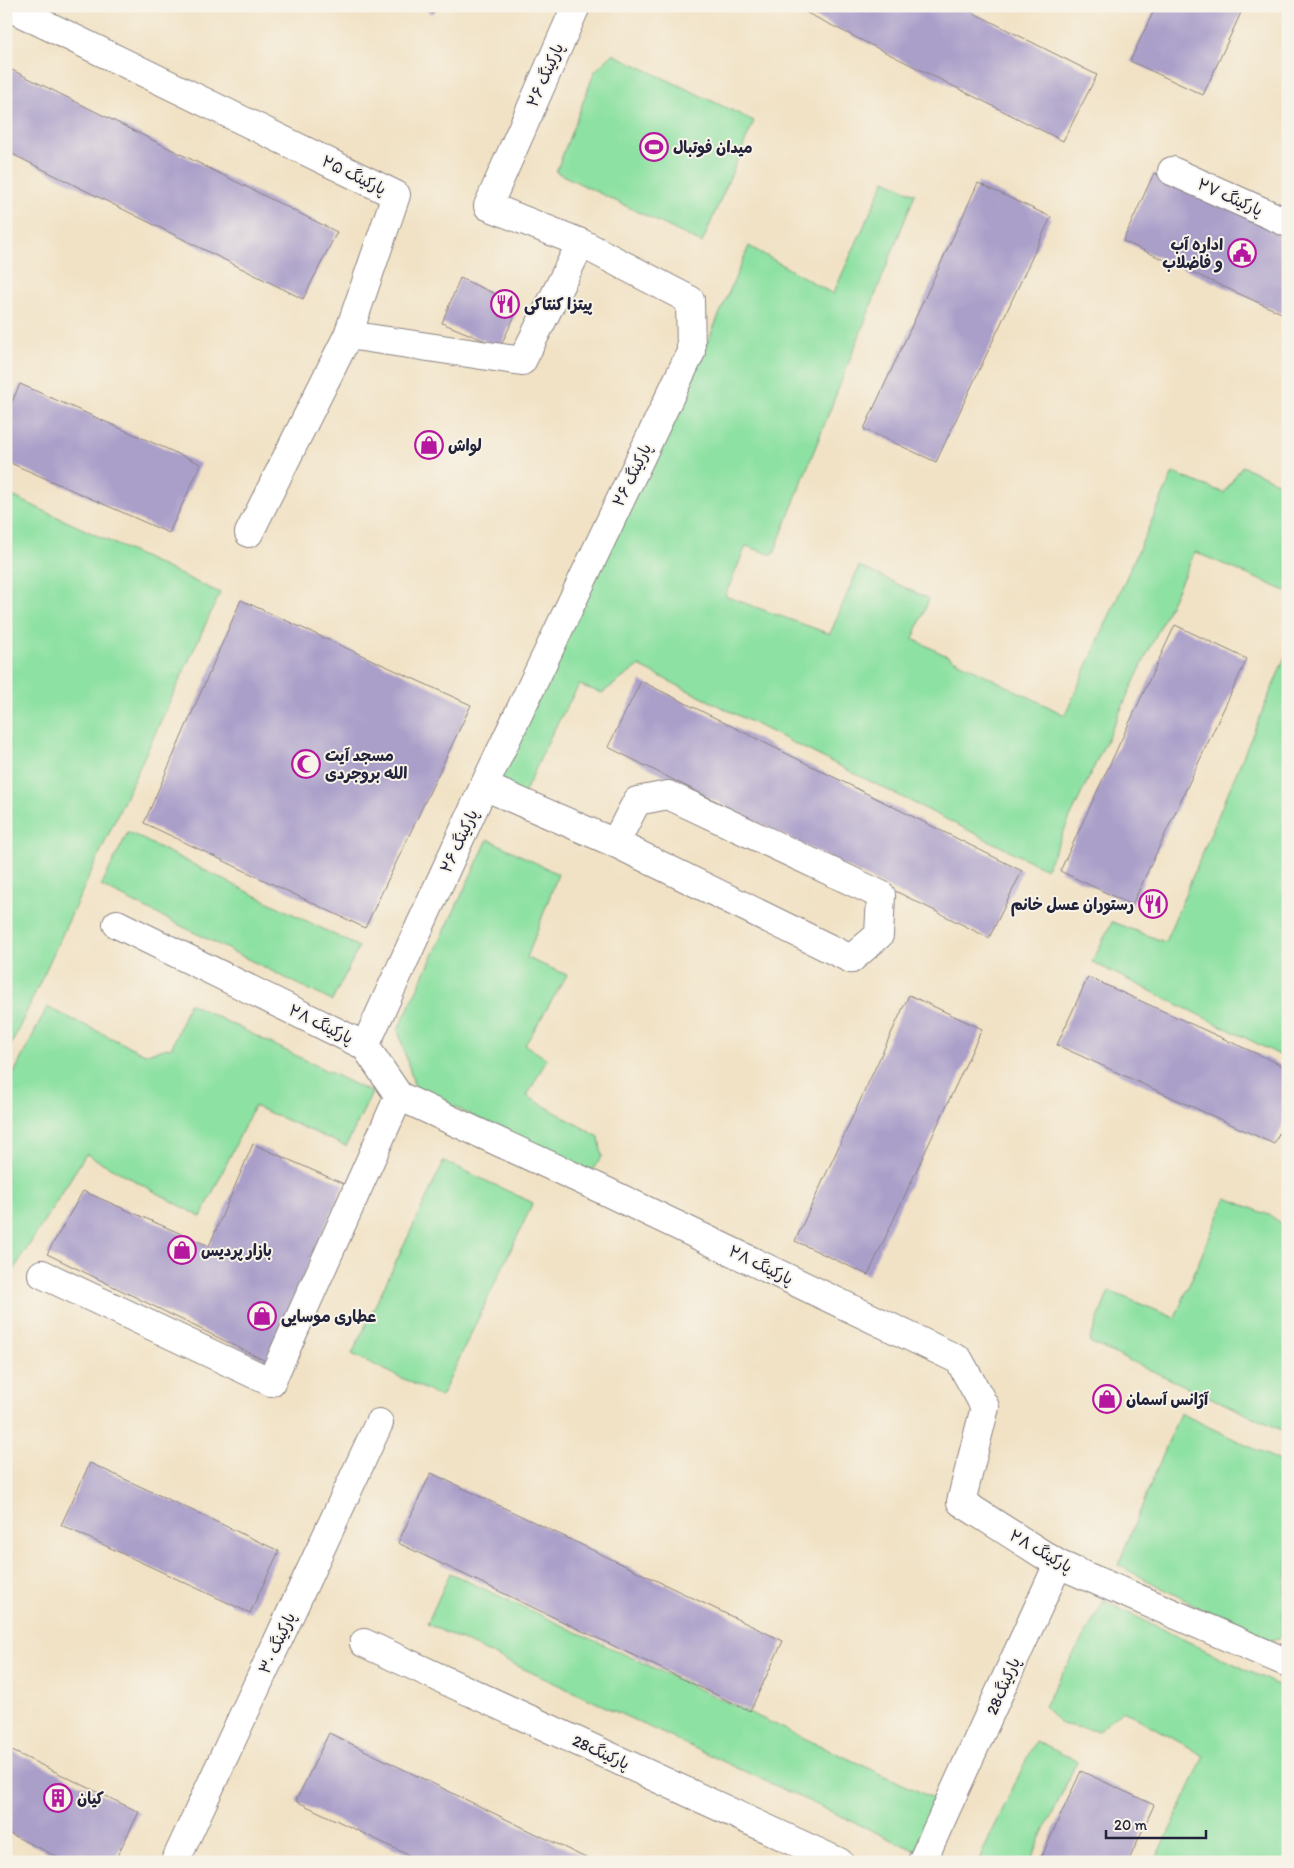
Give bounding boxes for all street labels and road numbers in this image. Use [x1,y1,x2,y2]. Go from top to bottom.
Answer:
street label: پارکینگ ۲۶ [523,40,568,110]
street label: پارکینگ ۲۵ [318,151,389,200]
street label: پارکینگ ۲۷ [1194,174,1266,221]
street label: پارکینگ ۲۶ [609,440,656,510]
street label: پارکینگ ۲۶ [436,806,483,876]
street label: پارکینگ ۲۸ [285,1000,356,1049]
street label: پارکینگ ۲۸ [725,1241,796,1290]
street label: پارکینگ ۲۸ [1006,1525,1076,1577]
street label: پارکینگ ۳۰ [255,1609,300,1677]
street label: پارکینگ28 [982,1654,1025,1718]
street label: پارکینگ28 [569,1731,633,1774]

